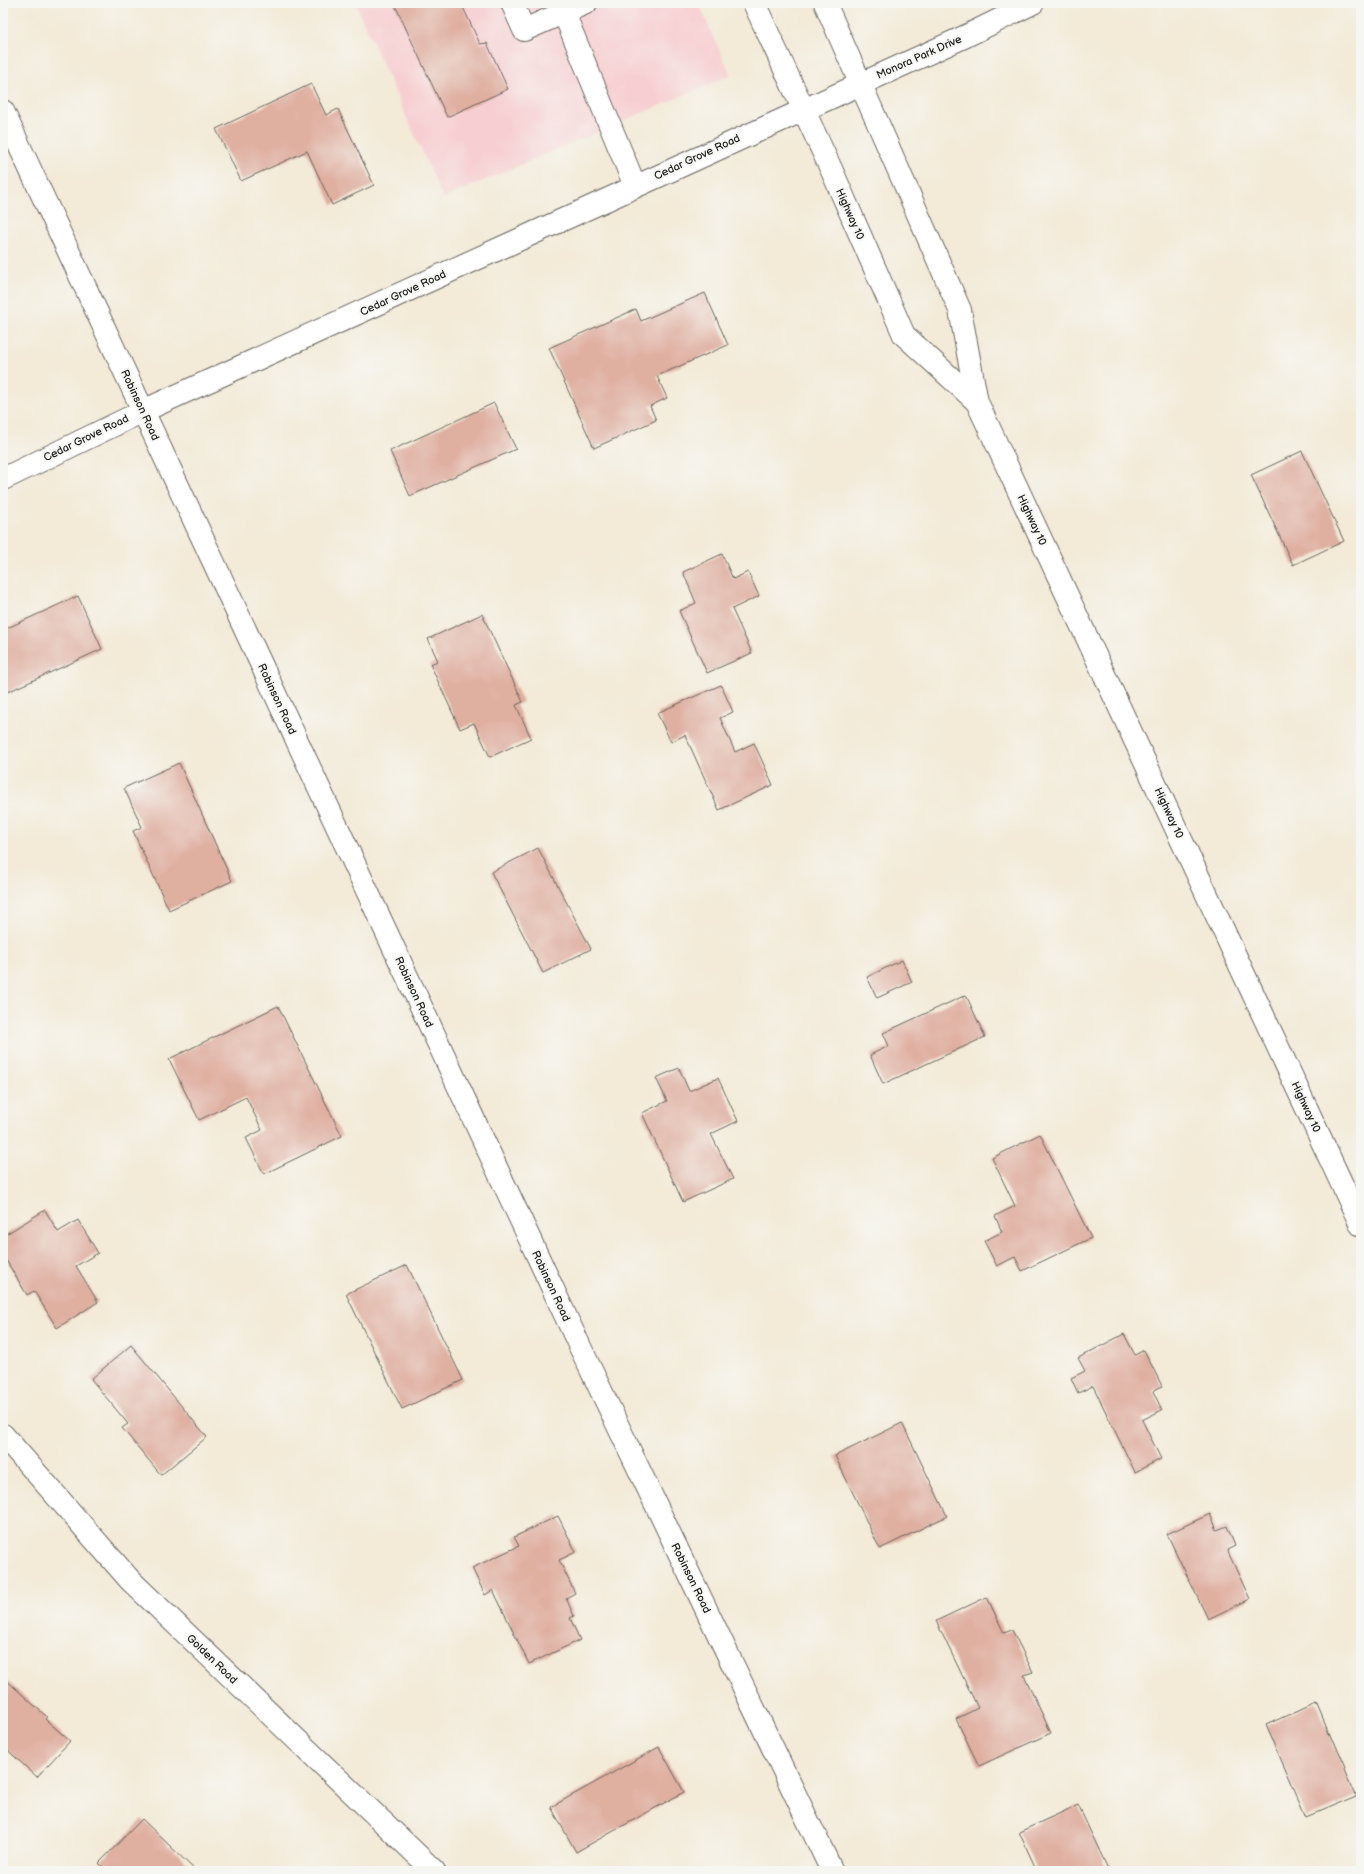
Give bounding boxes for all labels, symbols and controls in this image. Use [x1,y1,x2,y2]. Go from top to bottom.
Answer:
street label: Monora Park Drive [874,32,964,82]
street label: Cedar Grove Road [652,131,742,183]
street label: Highway 10 [833,186,867,242]
street label: Cedar Grove Road [358,267,448,319]
street label: Robinson Road [118,368,162,442]
street label: Cedar Grove Road [41,412,131,464]
street label: Highway 10 [1015,493,1050,548]
street label: Robinson Road [255,662,299,736]
street label: Highway 10 [1152,786,1187,841]
street label: Robinson Road [392,955,436,1029]
street label: Highway 10 [1289,1080,1324,1135]
street label: Robinson Road [529,1249,573,1323]
street label: Robinson Road [668,1541,714,1615]
street label: Golden Road [184,1632,240,1686]

